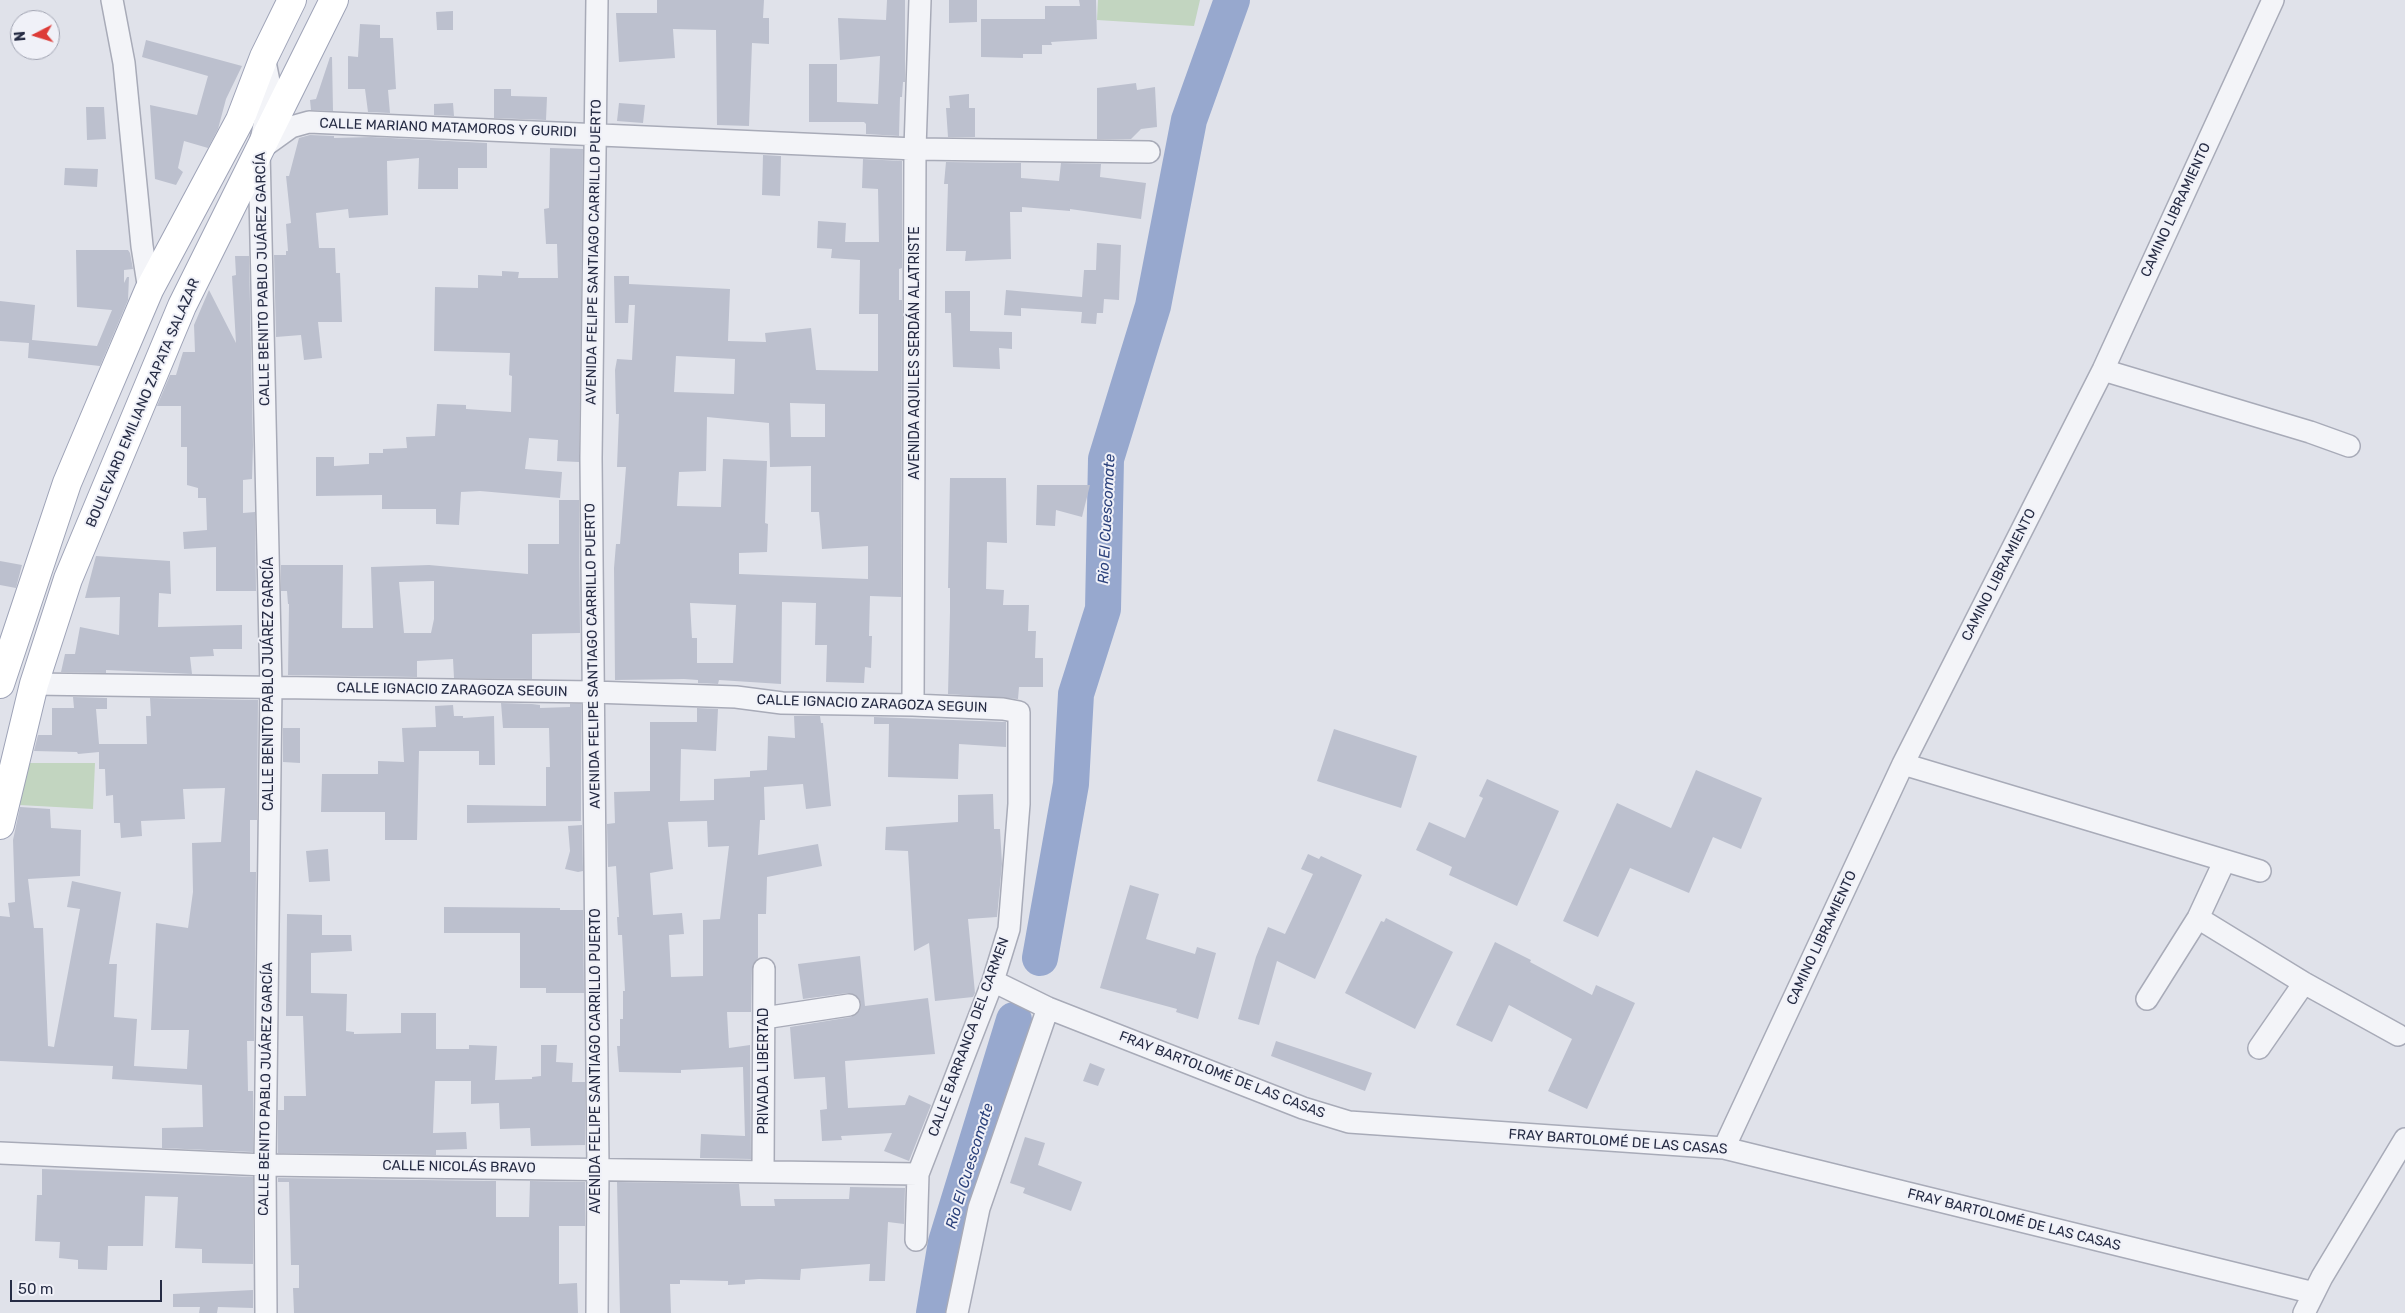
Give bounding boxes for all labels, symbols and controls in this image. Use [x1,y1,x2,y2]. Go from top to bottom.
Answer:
north arrow [10,10,60,60]
text: N [12,31,29,42]
street label: AVENIDA FELIPE SANTIAGO CARRILLO PUERTO [583,99,605,405]
street label: CALLE MARIANO MATAMOROS Y GURIDI [319,115,577,141]
street label: CAMINO LIBRAMIENTO [2137,140,2215,280]
street label: CALLE BENITO PABLO JUÁREZ GARCÍA [252,152,274,406]
street label: AVENIDA AQUILES SERDÁN ALATRISTE [907,226,923,480]
street label: BOULEVARD EMILIANO ZAPATA SALAZAR [83,276,203,530]
water label: Rio El Cuescomate [1095,453,1119,585]
street label: AVENIDA FELIPE SANTIAGO CARRILLO PUERTO [582,503,604,809]
street label: CAMINO LIBRAMIENTO [1958,506,2040,644]
street label: CALLE BENITO PABLO JUÁREZ GARCÍA [261,557,277,811]
street label: CALLE IGNACIO ZARAGOZA SEGUIN [336,680,568,700]
street label: CALLE IGNACIO ZARAGOZA SEGUIN [756,692,988,716]
street label: CAMINO LIBRAMIENTO [1783,868,1861,1008]
street label: AVENIDA FELIPE SANTIAGO CARRILLO PUERTO [588,908,604,1214]
street label: CALLE BARRANCA DEL CARMEN [925,935,1013,1139]
street label: CALLE BENITO PABLO JUÁREZ GARCÍA [255,962,277,1216]
street label: PRIVADA LIBERTAD [756,1008,772,1134]
street label: FRAY BARTOLOMÉ DE LAS CASAS [1117,1028,1327,1122]
water label: Rio El Cuescomate [942,1101,998,1231]
street label: FRAY BARTOLOMÉ DE LAS CASAS [1508,1126,1728,1158]
street label: CALLE NICOLÁS BRAVO [382,1157,536,1177]
street label: FRAY BARTOLOMÉ DE LAS CASAS [1906,1185,2122,1255]
scale bar [12,1270,165,1302]
text: 50 m [18,1280,53,1298]

